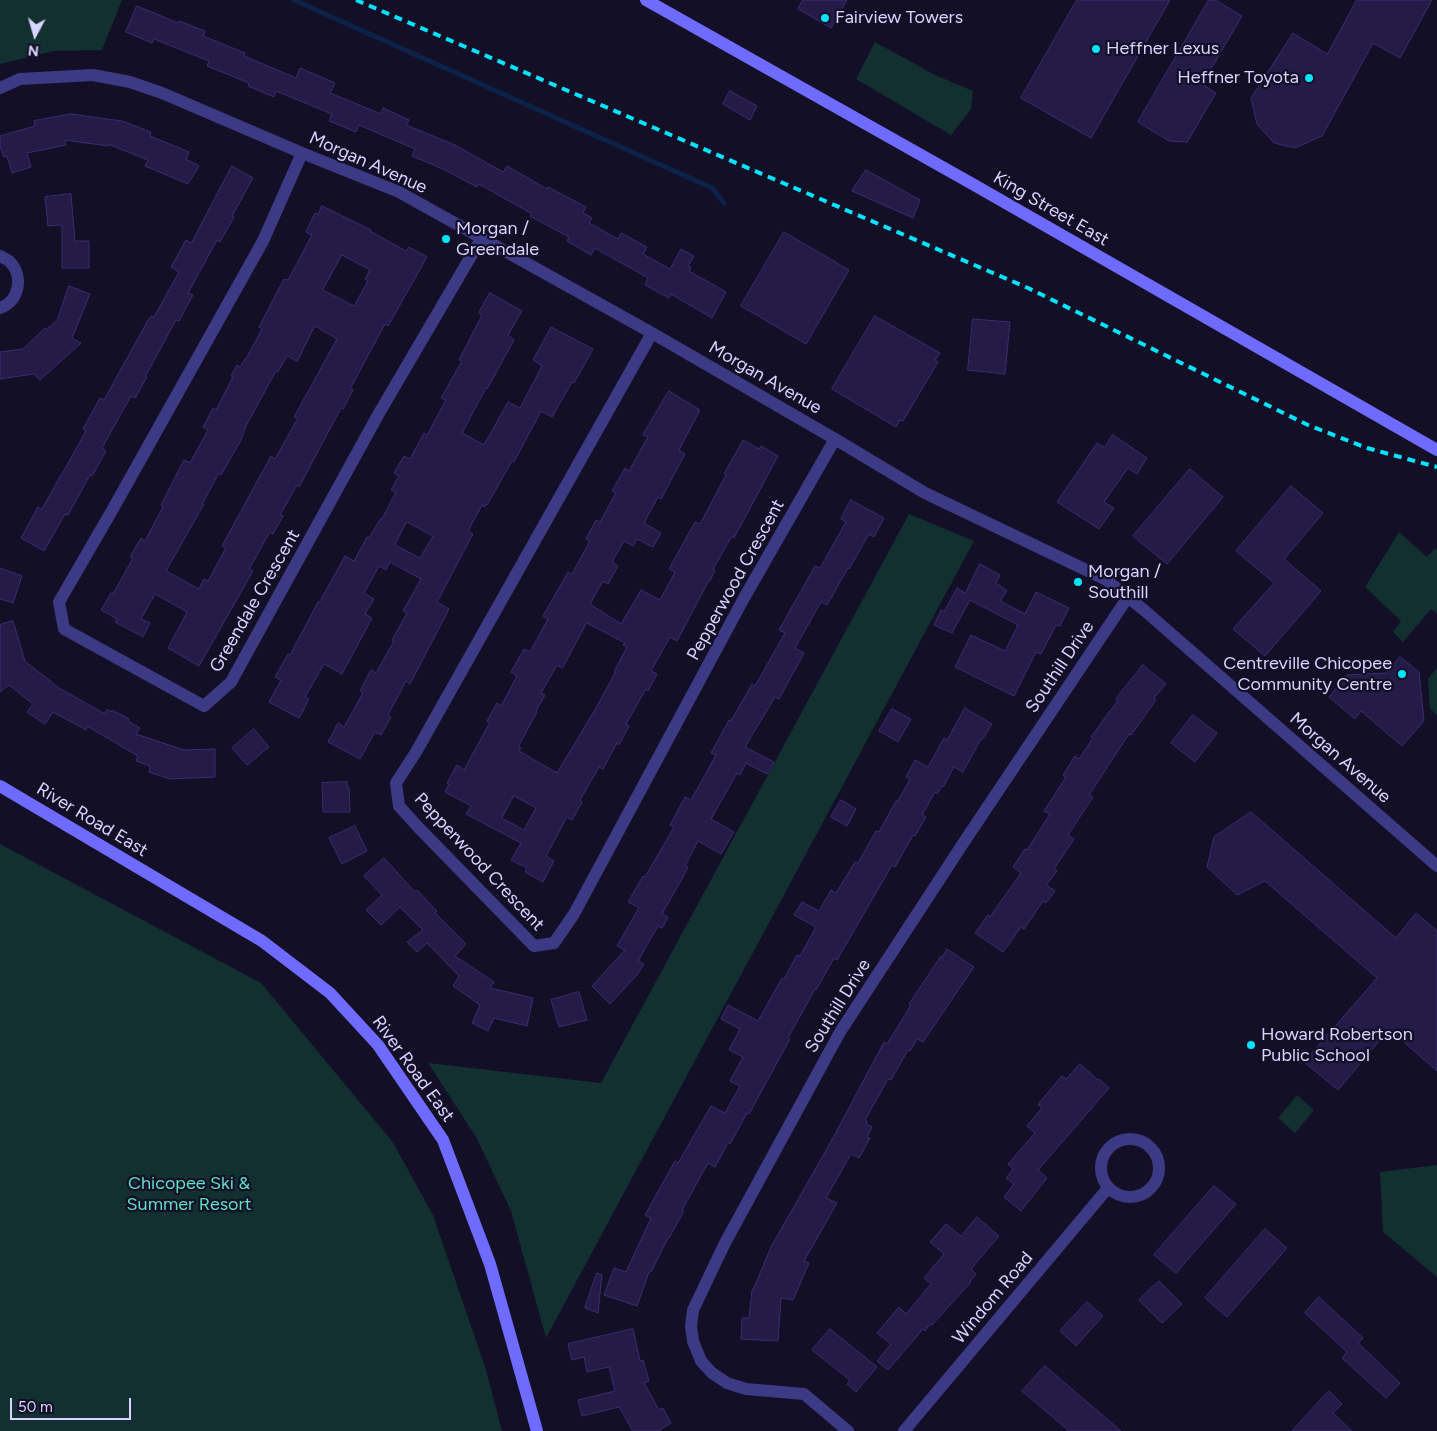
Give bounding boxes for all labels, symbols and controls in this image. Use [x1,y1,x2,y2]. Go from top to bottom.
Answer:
place label: Fairview Towers [835,7,963,29]
north arrow [10,10,60,60]
marker: Fairview Towers [819,12,831,24]
place label: Heffner Lexus [1106,38,1219,60]
text: N [27,41,40,59]
marker: Heffner Lexus [1090,43,1102,55]
place label: Heffner Toyota [1177,67,1299,89]
marker: Heffner Toyota [1303,72,1315,84]
street label: Morgan Avenue [306,127,430,199]
street label: King Street East [989,167,1113,251]
place label: Morgan / Greendale [456,218,539,260]
marker: Morgan / Greendale [440,233,452,245]
street label: Morgan Avenue [705,337,825,419]
street label: Pepperwood Crescent [683,496,789,664]
street label: Greendale Crescent [205,526,305,676]
place label: Morgan / Southill [1088,561,1161,604]
marker: Morgan / Southill [1072,576,1084,588]
street label: Southill Drive [1021,617,1099,717]
place label: Centreville Chicopee Community Centre [1223,653,1392,696]
marker: Centreville Chicopee Community Centre [1396,668,1408,680]
street label: Morgan Avenue [1285,708,1395,808]
street label: River Road East [32,778,152,862]
street label: Pepperwood Crescent [409,789,549,935]
street label: Southill Drive [801,955,875,1057]
street label: River Road East [367,1012,459,1126]
place label: Howard Robertson Public School [1261,1024,1413,1066]
marker: Howard Robertson Public School [1245,1039,1257,1051]
park label: Chicopee Ski & Summer Resort [127,1173,251,1216]
street label: Windom Road [948,1248,1038,1348]
scale bar [12,1388,134,1420]
text: 50 m [18,1398,53,1416]

